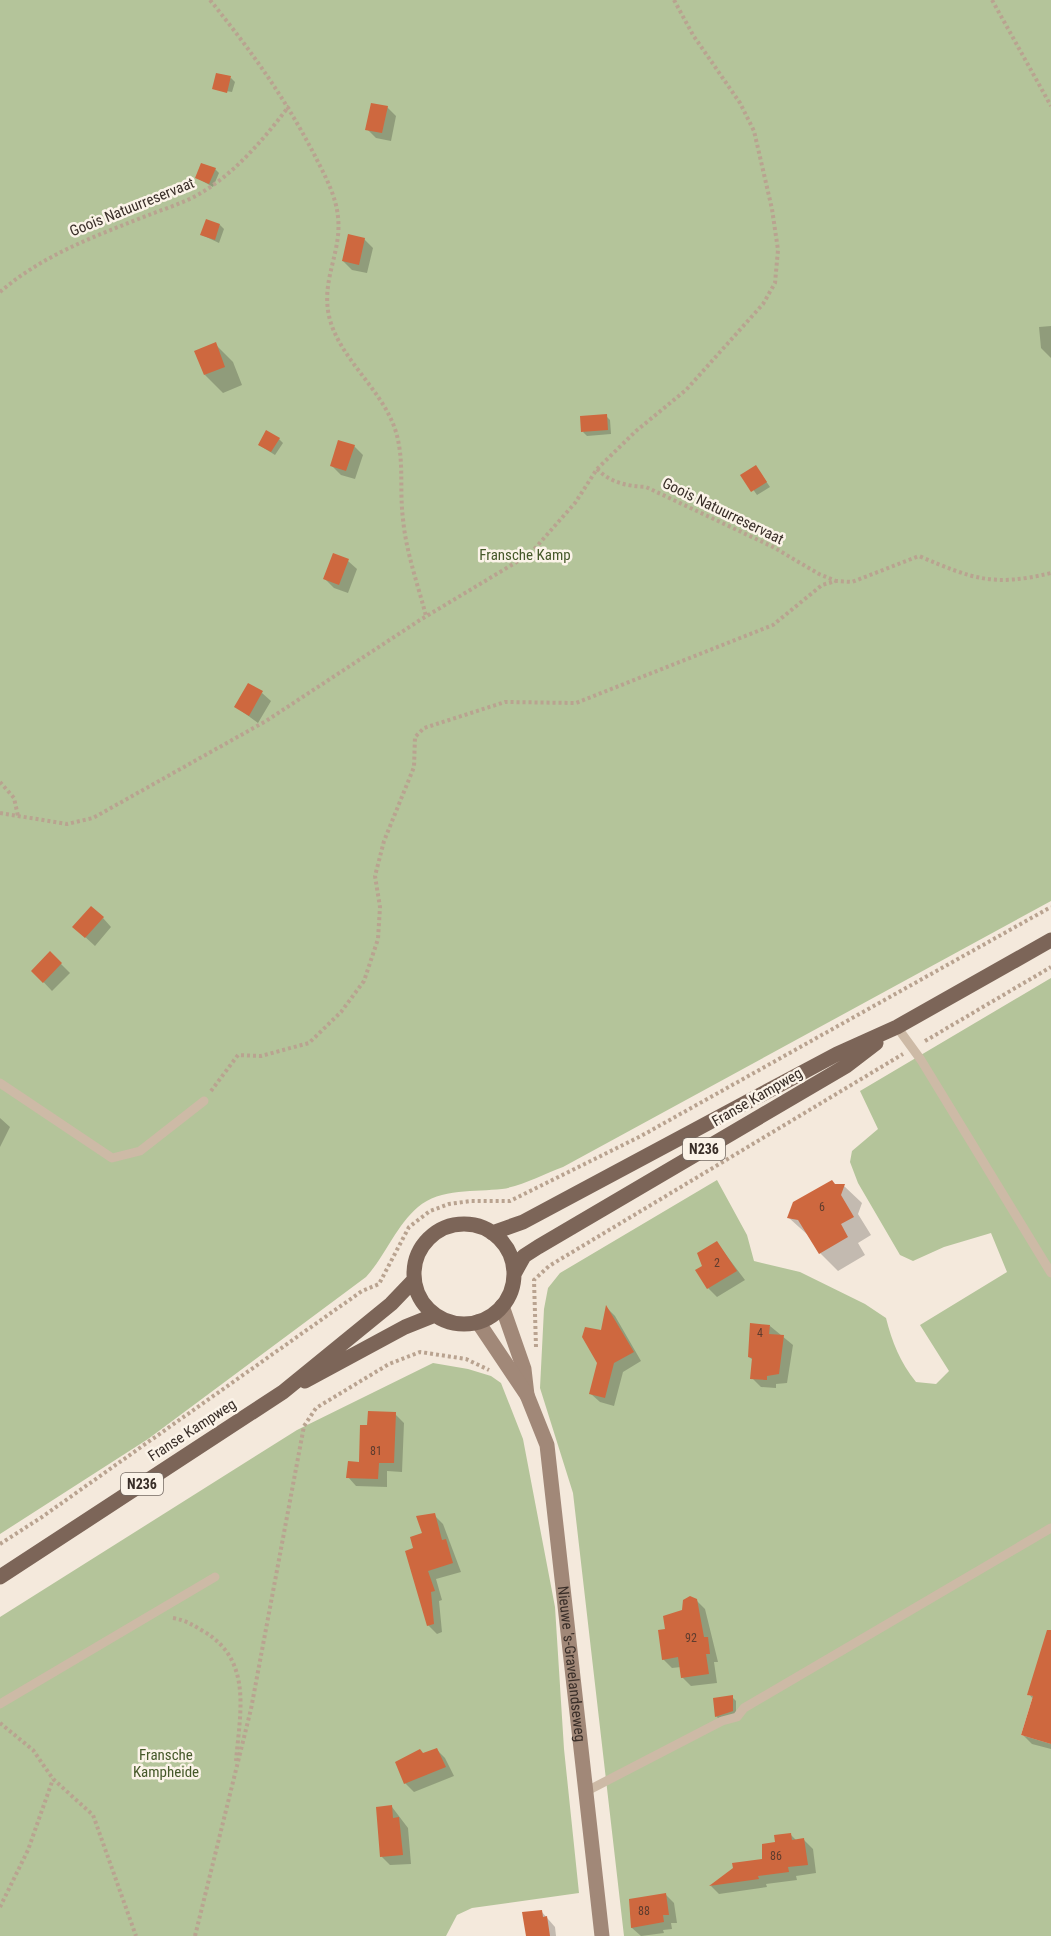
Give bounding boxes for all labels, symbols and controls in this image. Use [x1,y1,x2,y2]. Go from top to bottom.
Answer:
street label: Goois Natuurreservaat [67,174,197,240]
street label: Goois Natuurreservaat [659,474,787,548]
park label: Fransche Kamp [479,546,571,564]
street label: Franse Kampweg [709,1064,805,1130]
road number: N236 [683,1138,725,1160]
house number: 6 [819,1200,825,1214]
house number: 2 [714,1256,720,1270]
house number: 4 [757,1326,763,1340]
street label: Franse Kampweg [145,1395,239,1465]
house number: 81 [370,1444,382,1458]
road number: N236 [121,1473,163,1495]
street label: Nieuwe 's-Gravelandseweg [554,1585,589,1743]
house number: 92 [685,1631,697,1645]
park label: Fransche Kampheide [133,1746,199,1781]
house number: 86 [770,1849,782,1863]
house number: 88 [638,1904,650,1918]

